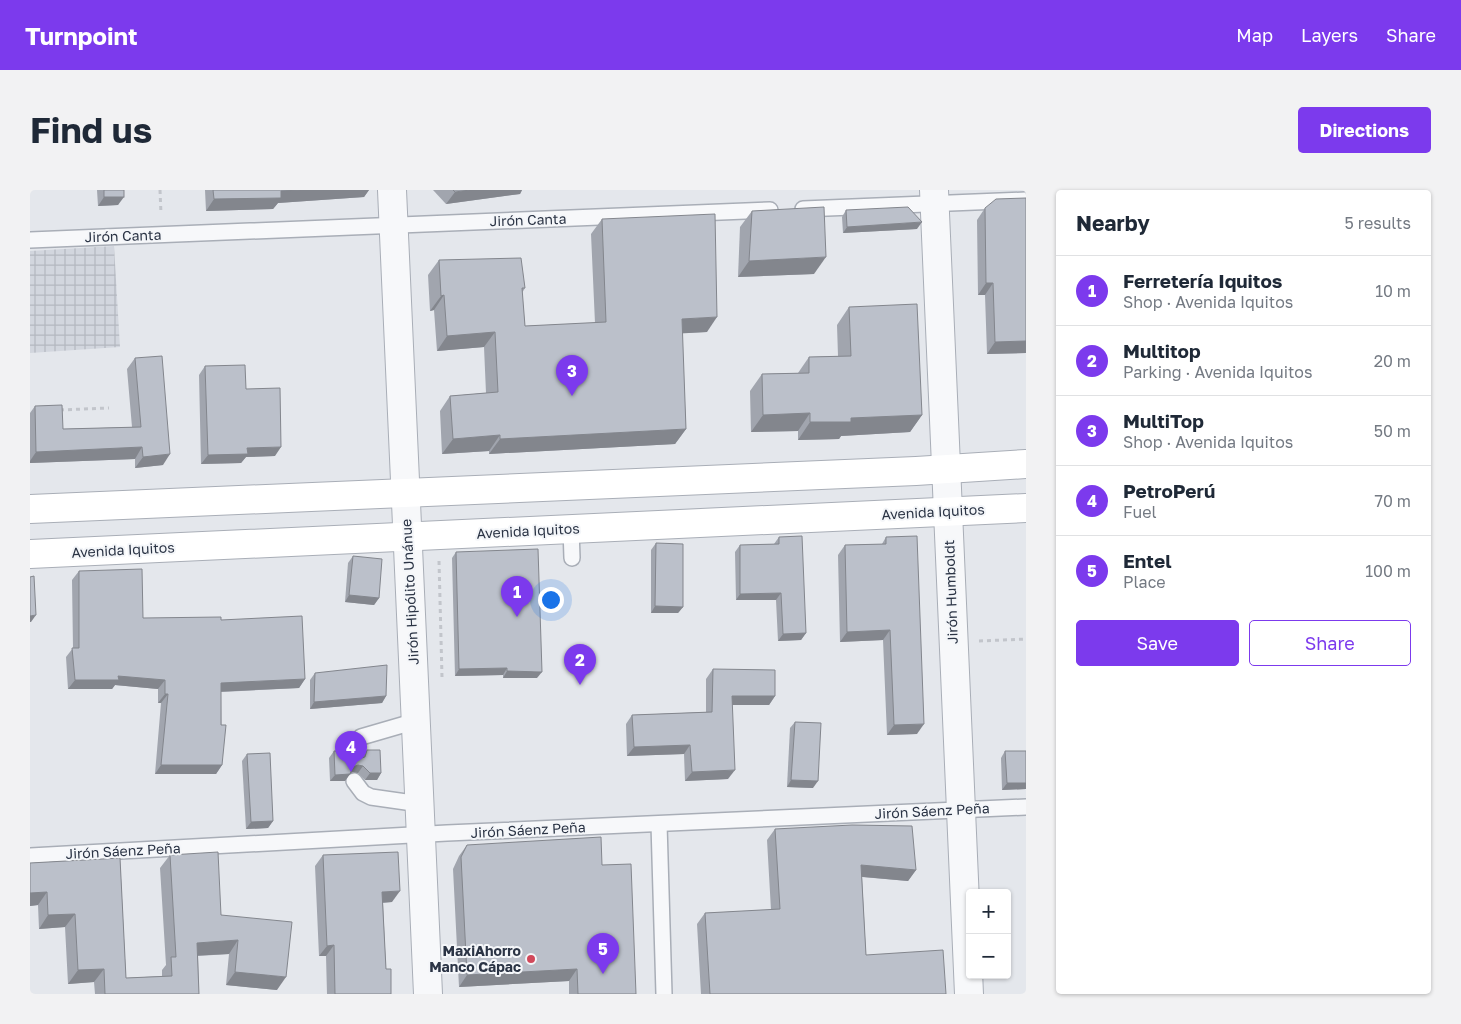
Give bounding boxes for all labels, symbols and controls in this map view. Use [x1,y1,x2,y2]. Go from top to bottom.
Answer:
text: Turnpoint [25,21,138,50]
text: Map [1236,24,1273,46]
text: Layers [1301,24,1358,46]
text: Share [1386,24,1436,46]
button: Directions [1298,107,1431,153]
text: Find us [30,109,152,151]
street label: Jirón Canta [489,210,567,229]
text: Nearby [1076,210,1150,236]
text: 5 results [1345,213,1411,233]
street label: Jirón Canta [84,226,162,245]
text: Ferretería Iquitos [1123,269,1282,292]
text: 1 [1088,281,1096,301]
text: 10 m [1375,281,1411,301]
text: Shop · Avenida Iquitos [1123,292,1293,312]
text: Multitop [1123,339,1201,362]
text: 2 [1087,351,1097,371]
text: 20 m [1374,351,1411,371]
pin: 3 [556,355,588,396]
text: Parking · Avenida Iquitos [1123,362,1312,382]
text: MultiTop [1123,409,1204,432]
text: 3 [1087,421,1097,441]
text: 50 m [1374,421,1411,441]
text: Shop · Avenida Iquitos [1123,432,1293,452]
text: PetroPerú [1123,479,1215,502]
text: 4 [1087,491,1097,511]
text: 70 m [1374,491,1411,511]
street label: Avenida Iquitos [881,500,985,523]
text: Fuel [1123,502,1157,522]
street label: Jirón Hipólito Unánue [397,518,422,666]
street label: Avenida Iquitos [476,519,580,542]
street label: Avenida Iquitos [71,538,175,561]
street label: Jirón Humboldt [940,540,961,644]
text: Entel [1123,549,1172,572]
text: 5 [1087,561,1097,581]
text: 100 m [1365,561,1411,581]
text: Place [1123,572,1166,592]
pin: 1 [501,576,533,617]
your location [538,587,564,613]
button: Save [1076,620,1239,666]
button: Share [1249,620,1411,666]
pin: 2 [564,644,596,685]
pin: 4 [335,731,367,772]
street label: Jirón Sáenz Peña [874,799,990,822]
street label: Jirón Sáenz Peña [470,818,586,841]
street label: Jirón Sáenz Peña [65,839,181,862]
map controls [966,889,1011,979]
button: + [966,889,1011,934]
pin: 5 [587,933,619,974]
button: − [966,934,1011,979]
place label: MaxiAhorro Manco Cápac [429,942,521,975]
marker: MaxiAhorro Manco Cápac [525,953,537,965]

